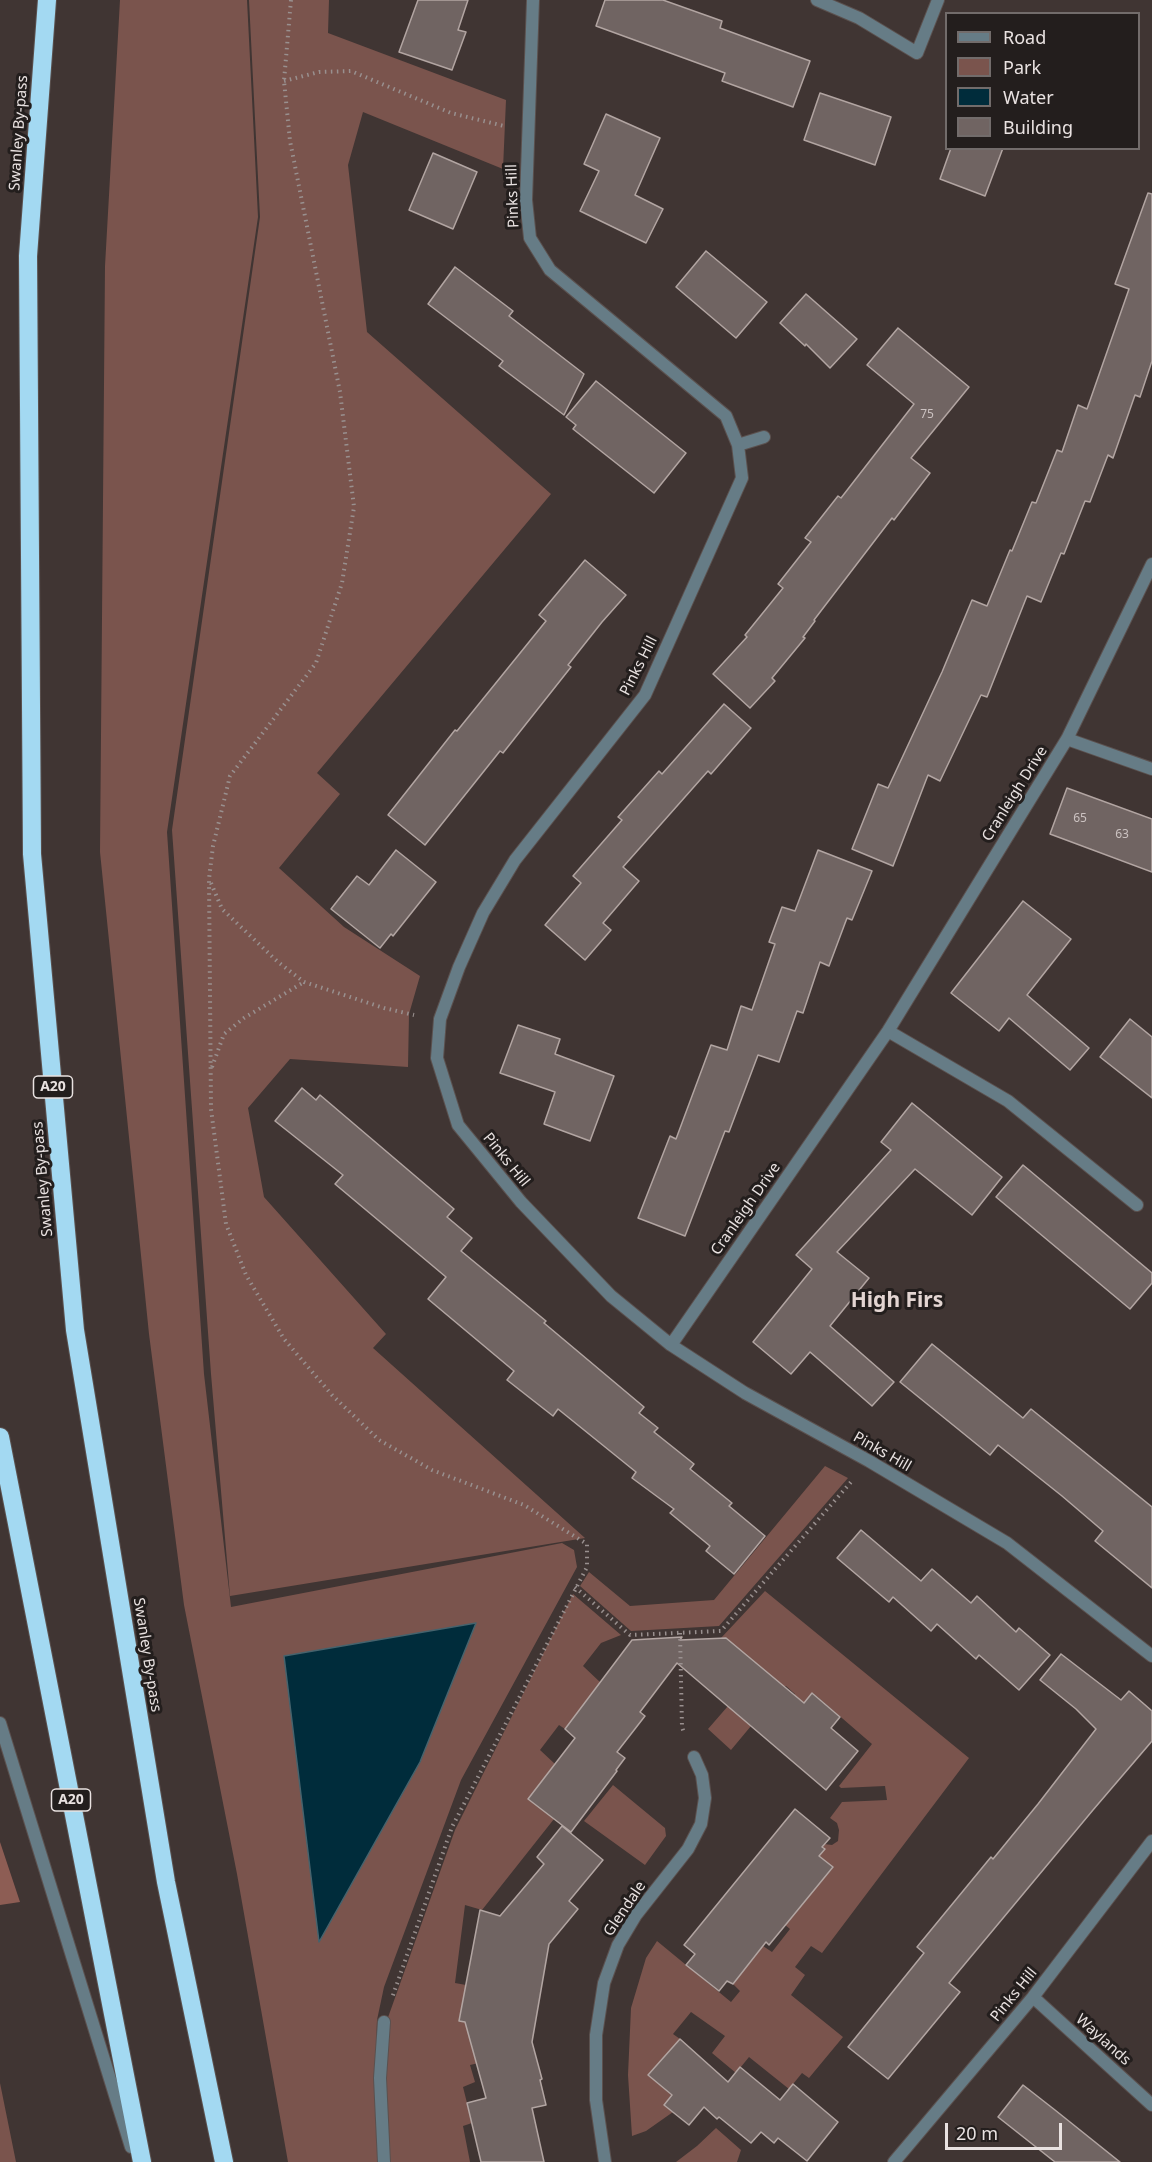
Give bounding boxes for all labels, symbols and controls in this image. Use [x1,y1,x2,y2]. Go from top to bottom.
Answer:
legend [945,12,1140,150]
text: Road [1003,25,1046,49]
text: Park [1003,55,1041,79]
street label: Swanley By-pass [6,75,32,191]
text: Water [1003,85,1054,109]
text: Building [1003,115,1073,139]
street label: Pinks Hill [503,164,523,228]
house number: 75 [920,408,934,422]
street label: Pinks Hill [616,633,662,699]
street label: Cranleigh Drive [979,743,1051,845]
house number: 65 [1073,812,1087,826]
house number: 63 [1115,828,1129,842]
road number: A20 [34,1076,72,1098]
street label: Swanley By-pass [29,1121,57,1237]
street label: Pinks Hill [479,1129,533,1191]
street label: Cranleigh Drive [707,1159,785,1259]
district label: High Firs [851,1288,943,1314]
street label: Pinks Hill [850,1428,914,1476]
street label: Swanley By-pass [129,1597,165,1713]
road number: A20 [52,1789,90,1811]
street label: Glendale [600,1878,650,1940]
street label: Pinks Hill [987,1964,1041,2026]
street label: Waylands [1072,2011,1134,2069]
scale bar [948,2111,1065,2149]
text: 20 m [956,2121,998,2145]

